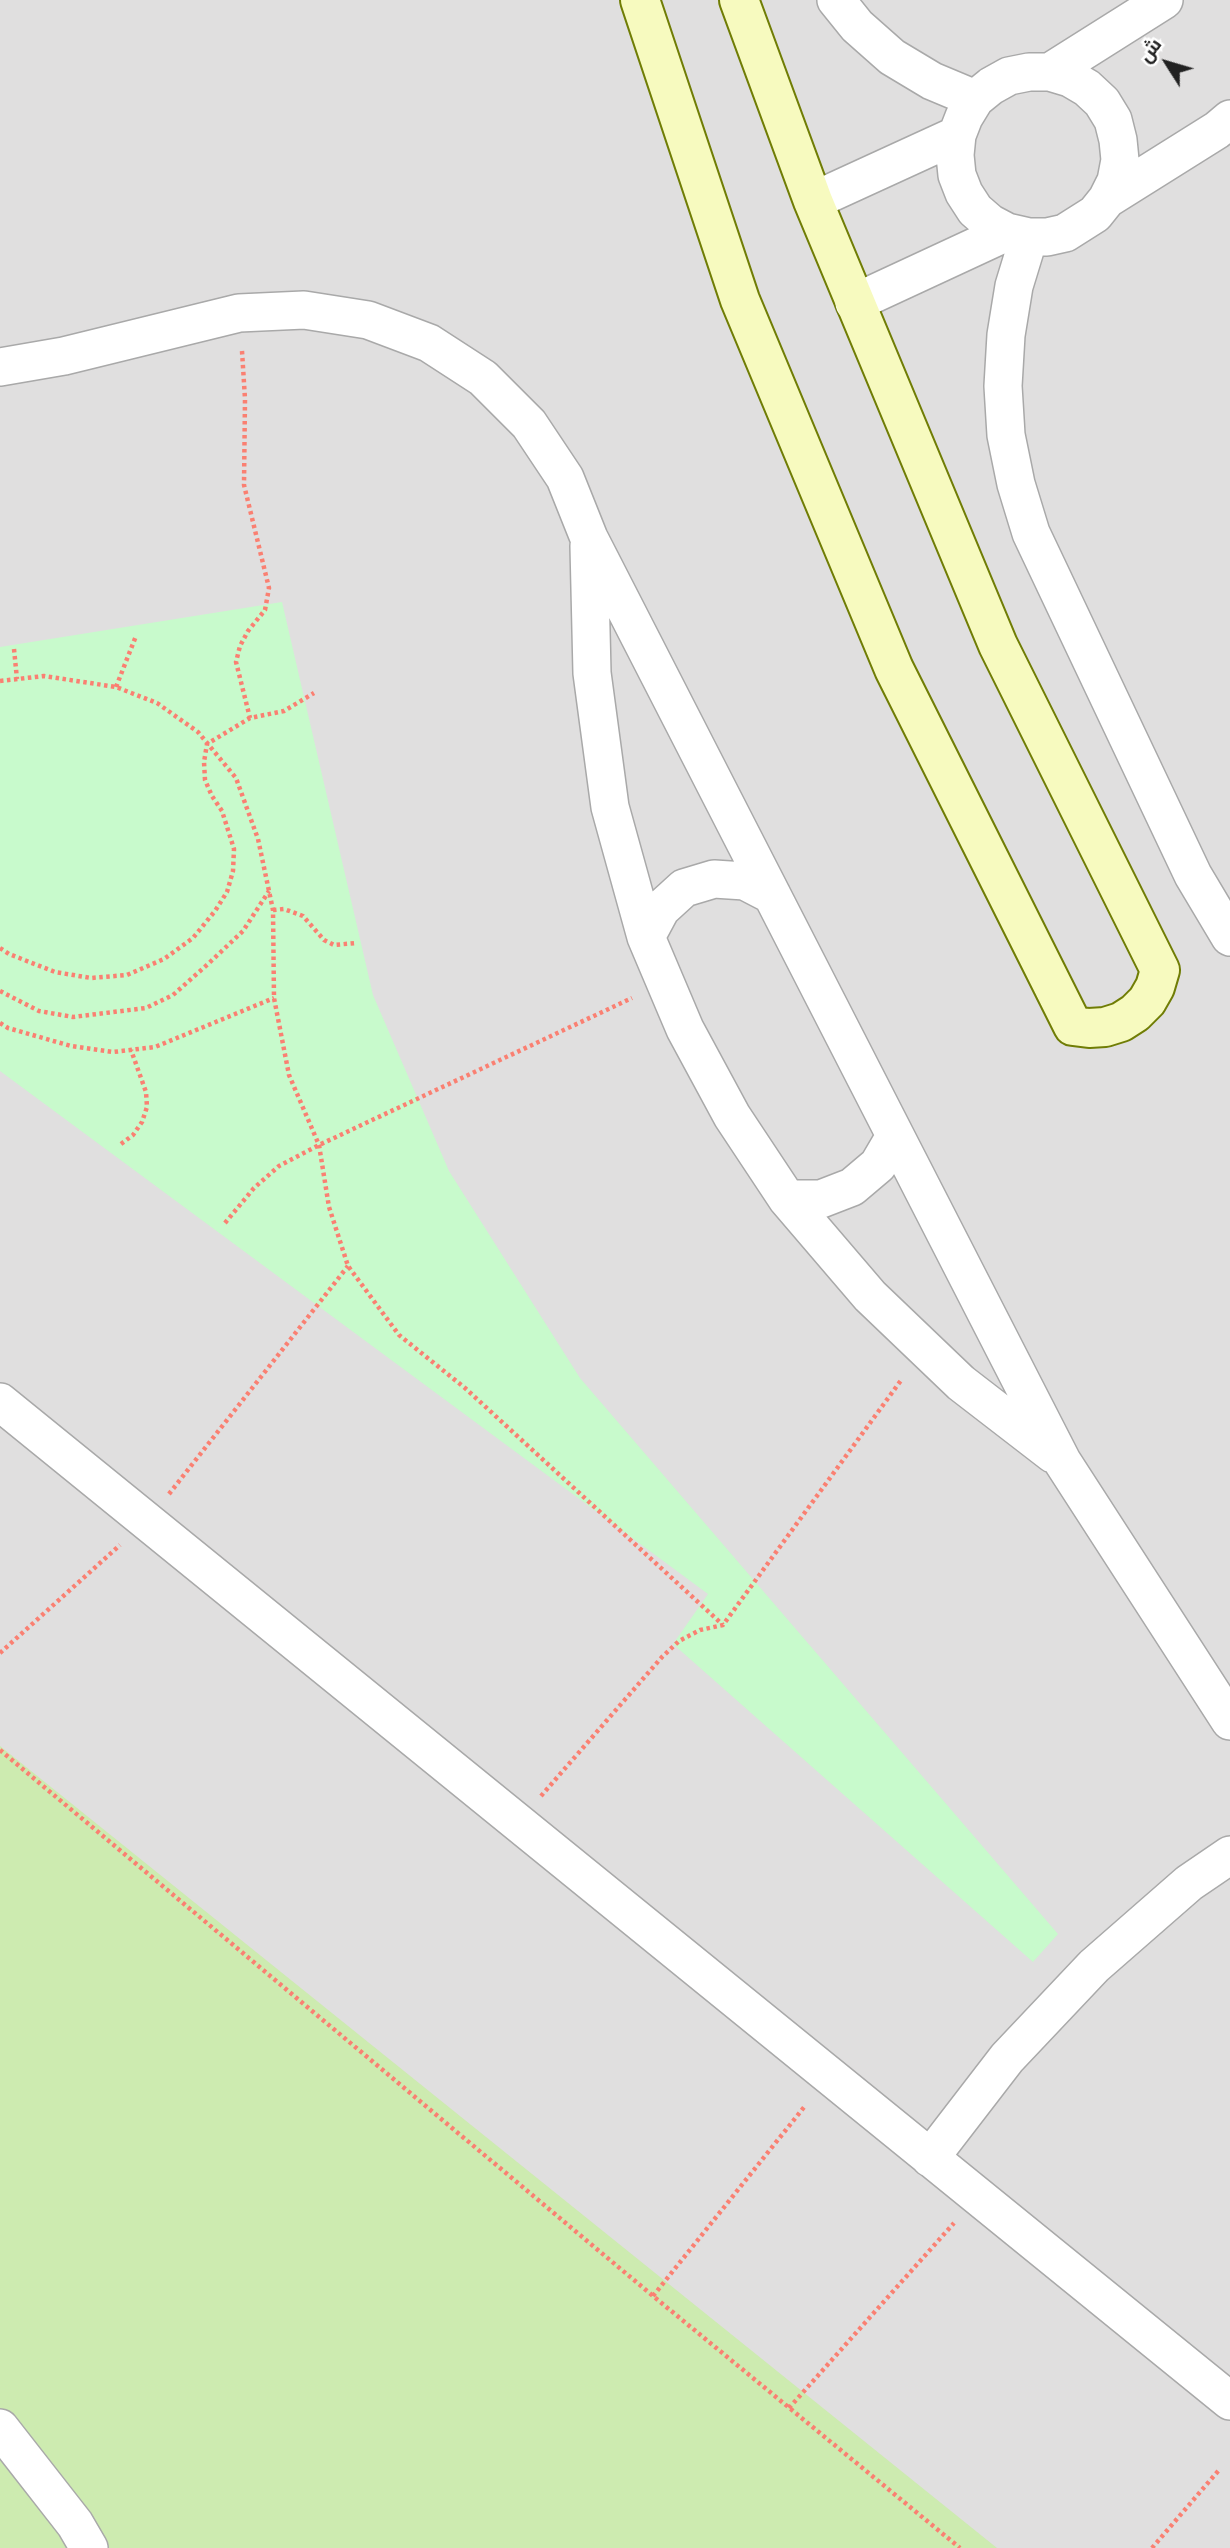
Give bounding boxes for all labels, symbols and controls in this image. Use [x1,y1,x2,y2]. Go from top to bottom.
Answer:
north arrow [1132,28,1202,98]
text: ش [1133,33,1166,67]

